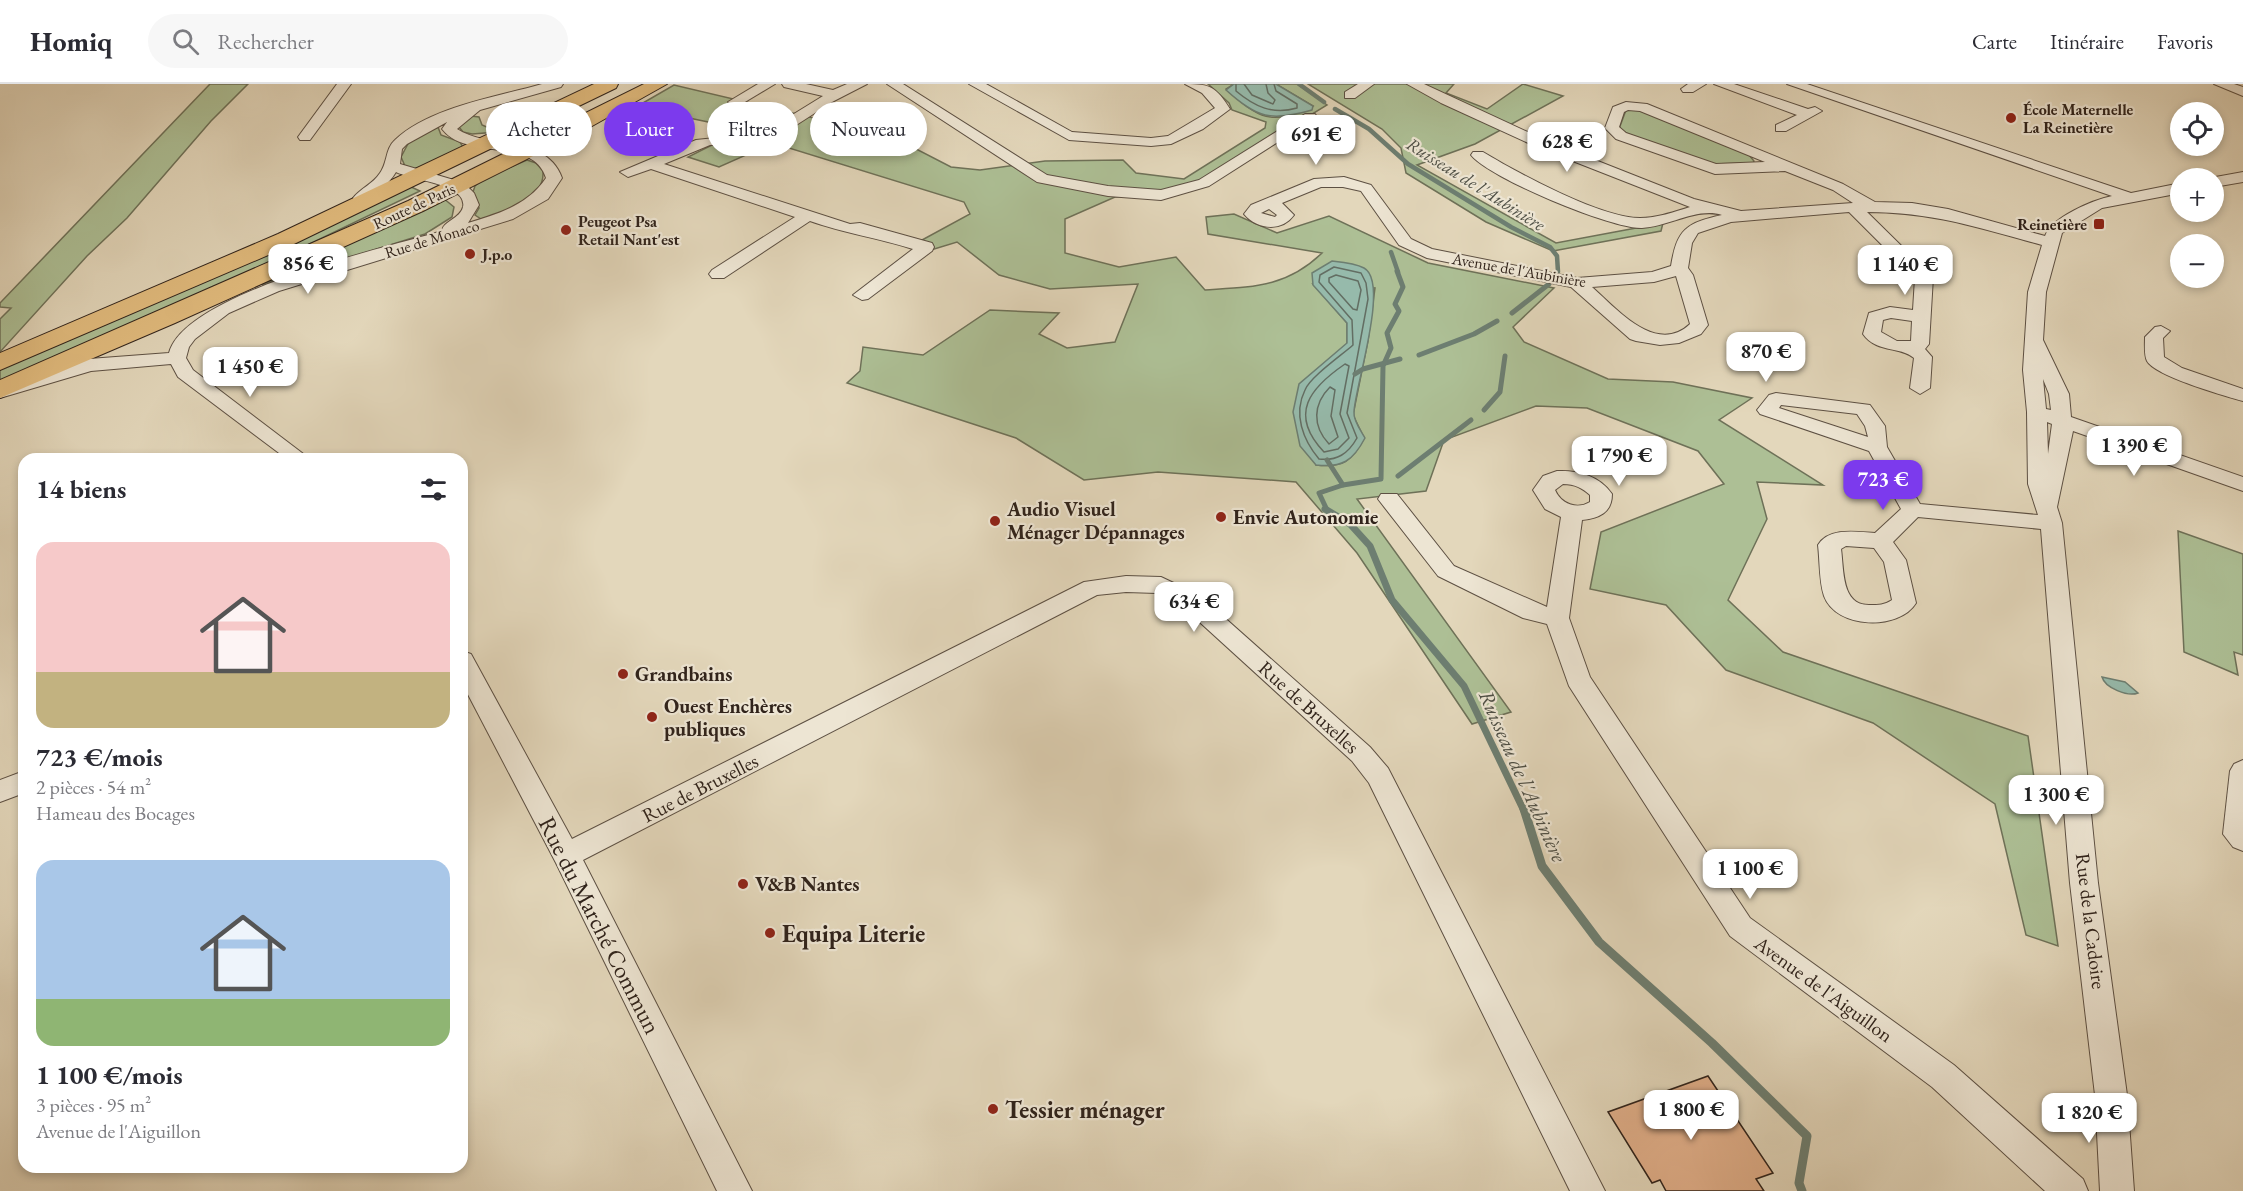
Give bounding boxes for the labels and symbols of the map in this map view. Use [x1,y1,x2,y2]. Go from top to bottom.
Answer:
place label: École Maternelle La Reinetière [2023,99,2133,138]
marker: École Maternelle La Reinetière [2004,111,2018,125]
pin: 691 € [1274,115,1358,166]
pin: 628 € [1525,122,1609,173]
water label: Ruisseau de l'Aubinière [1402,132,1550,236]
street label: Route de Paris [369,178,459,234]
place label: Peugeot Psa Retail Nant'est [578,211,680,250]
place label: Reinetière [2017,214,2087,235]
street label: Rue de Monaco [382,215,482,263]
marker: Reinetière [2092,217,2106,231]
marker: Peugeot Psa Retail Nant'est [559,223,573,237]
pin: 856 € [266,244,350,295]
place label: J.p.o [480,244,512,265]
pin: 1 140 € [1850,245,1960,296]
marker: J.p.o [463,247,477,261]
street label: Avenue de l'Aubinière [1449,248,1588,292]
pin: 870 € [1724,332,1808,383]
pin: 1 450 € [195,347,305,398]
pin: 1 390 € [2079,426,2189,477]
pin: 1 790 € [1564,436,1674,487]
pin: 723 € [1841,460,1925,511]
place label: Audio Visuel Ménager Dépannages [1006,496,1185,545]
place label: Envie Autonomie [1233,504,1378,530]
marker: Envie Autonomie [1214,510,1228,524]
marker: Audio Visuel Ménager Dépannages [988,514,1002,528]
pin: 634 € [1152,582,1236,633]
street label: Rue de Bruxelles [1253,655,1365,759]
place label: Grandbains [635,661,733,687]
marker: Grandbains [616,667,630,681]
water label: Ruisseau de l'Aubinière [1473,686,1573,867]
place label: Ouest Enchères publiques [664,693,792,742]
marker: Ouest Enchères publiques [645,710,659,724]
street label: Rue de Bruxelles [637,748,763,828]
pin: 1 300 € [2001,775,2111,826]
street label: Rue du Marché Commun [532,811,668,1039]
pin: 1 100 € [1695,849,1805,900]
street label: Rue de la Cadoire [2070,851,2112,991]
place label: V&B Nantes [755,871,859,897]
marker: V&B Nantes [736,877,750,891]
place label: Equipa Literie [782,918,925,950]
marker: Equipa Literie [763,926,777,940]
street label: Avenue de l'Aiguillon [1749,929,1899,1048]
pin: 1 800 € [1636,1090,1746,1141]
pin: 1 820 € [2034,1093,2144,1144]
place label: Tessier ménager [1005,1094,1165,1126]
marker: Tessier ménager [986,1102,1000,1116]

